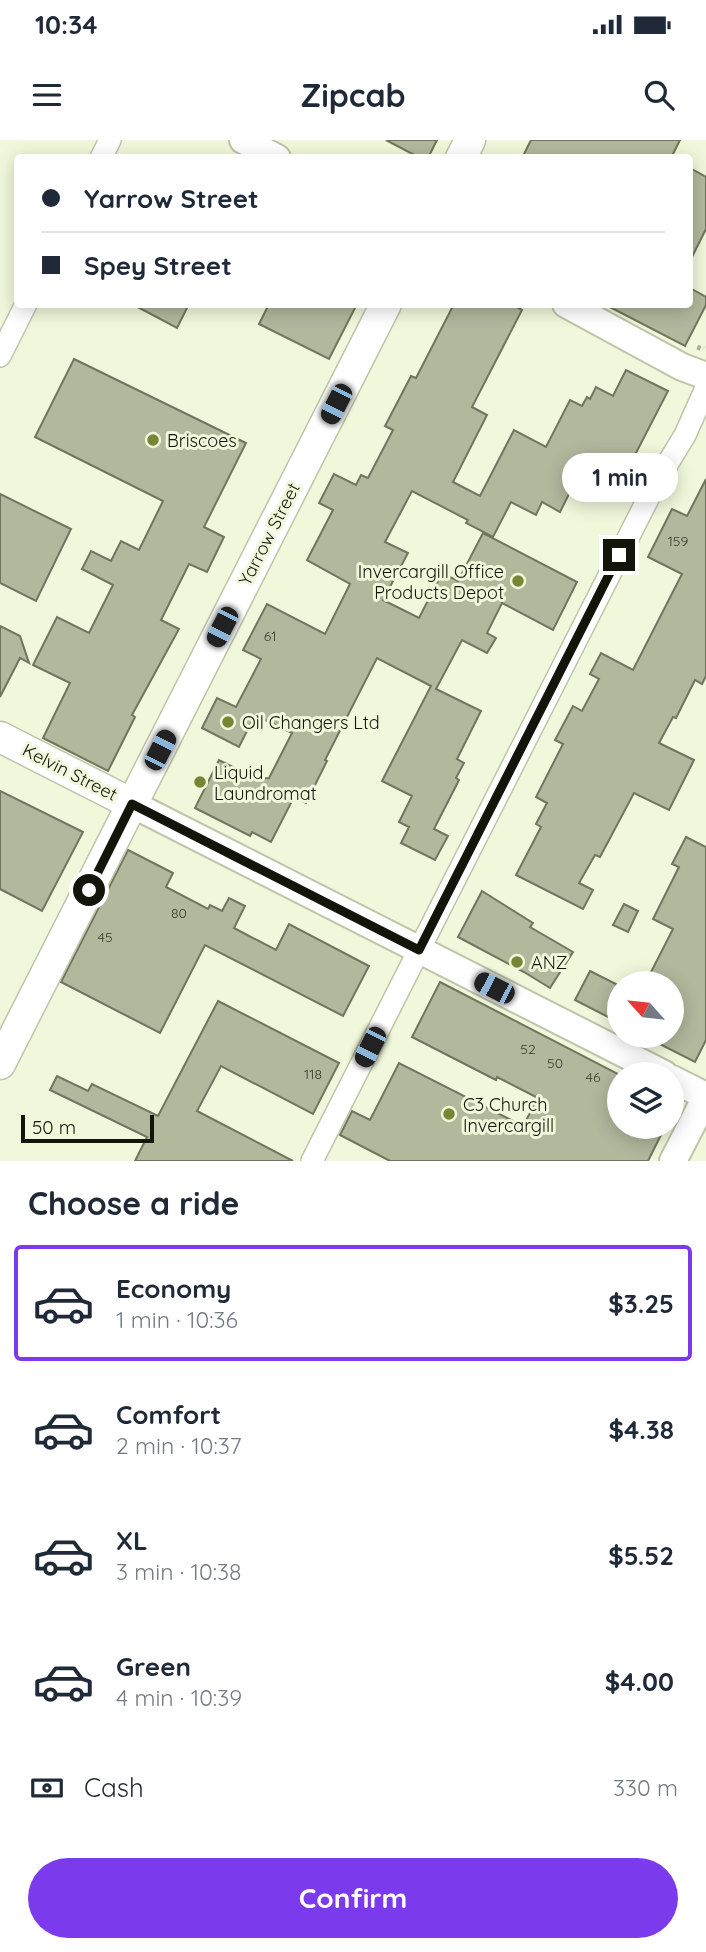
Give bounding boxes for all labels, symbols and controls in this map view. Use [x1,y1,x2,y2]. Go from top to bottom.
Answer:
text: 10:34 [35,8,97,41]
text: Zipcab [300,75,406,115]
icon: menu [28,76,66,114]
icon: search [640,76,678,114]
text: Yarrow Street [84,182,259,215]
text: Spey Street [84,249,232,282]
car [318,381,355,427]
place label: Briscoes [167,429,237,452]
marker: Briscoes [145,432,161,448]
callout: 1 min [561,454,677,502]
text: 1 min [592,463,648,492]
street label: Yarrow Street [233,479,305,589]
house number: 159 [668,532,688,550]
route end [603,539,635,571]
place label: Invercargill Office Products Depot [358,560,504,604]
marker: Invercargill Office Products Depot [510,573,526,589]
car [204,604,241,650]
house number: 61 [264,627,276,645]
place label: Oil Changers Ltd [242,711,380,734]
marker: Oil Changers Ltd [220,714,236,730]
car [142,727,179,773]
street label: Kelvin Street [19,738,121,806]
place label: Liquid Laundromat [214,761,317,805]
marker: Liquid Laundromat [192,774,208,790]
route start [73,874,105,906]
house number: 80 [171,904,187,922]
house number: 45 [97,928,113,946]
place label: ANZ [531,951,567,974]
marker: ANZ [509,954,525,970]
car [471,969,518,1007]
north arrow [607,971,684,1048]
map controls [607,971,684,1139]
car [352,1024,389,1070]
house number: 52 [520,1040,536,1058]
house number: 50 [547,1054,563,1072]
button: layers [607,1062,684,1139]
house number: 118 [304,1065,322,1083]
house number: 46 [586,1068,601,1086]
place label: C3 Church Invercargill [463,1093,554,1137]
marker: C3 Church Invercargill [441,1106,457,1122]
scale bar [21,1112,154,1144]
text: 50 m [32,1115,76,1139]
text: Choose a ride [28,1183,240,1223]
icon: car [32,1272,95,1335]
text: Economy [116,1272,231,1305]
text: $3.25 [608,1287,674,1320]
text: 1 min · 10:36 [116,1305,238,1334]
icon: car [32,1398,95,1461]
text: Comfort [116,1398,221,1431]
text: $4.38 [609,1413,674,1446]
text: 2 min · 10:37 [116,1431,242,1460]
icon: car [32,1524,95,1587]
text: XL [116,1524,148,1557]
text: $5.52 [608,1539,674,1572]
text: 3 min · 10:38 [116,1557,242,1586]
icon: car [32,1650,95,1713]
text: Green [116,1650,191,1683]
text: $4.00 [605,1665,674,1698]
text: 4 min · 10:39 [116,1683,242,1712]
icon: cash [28,1769,66,1807]
text: Cash [84,1771,144,1804]
text: 330 m [613,1773,678,1802]
button: Confirm [28,1858,678,1938]

